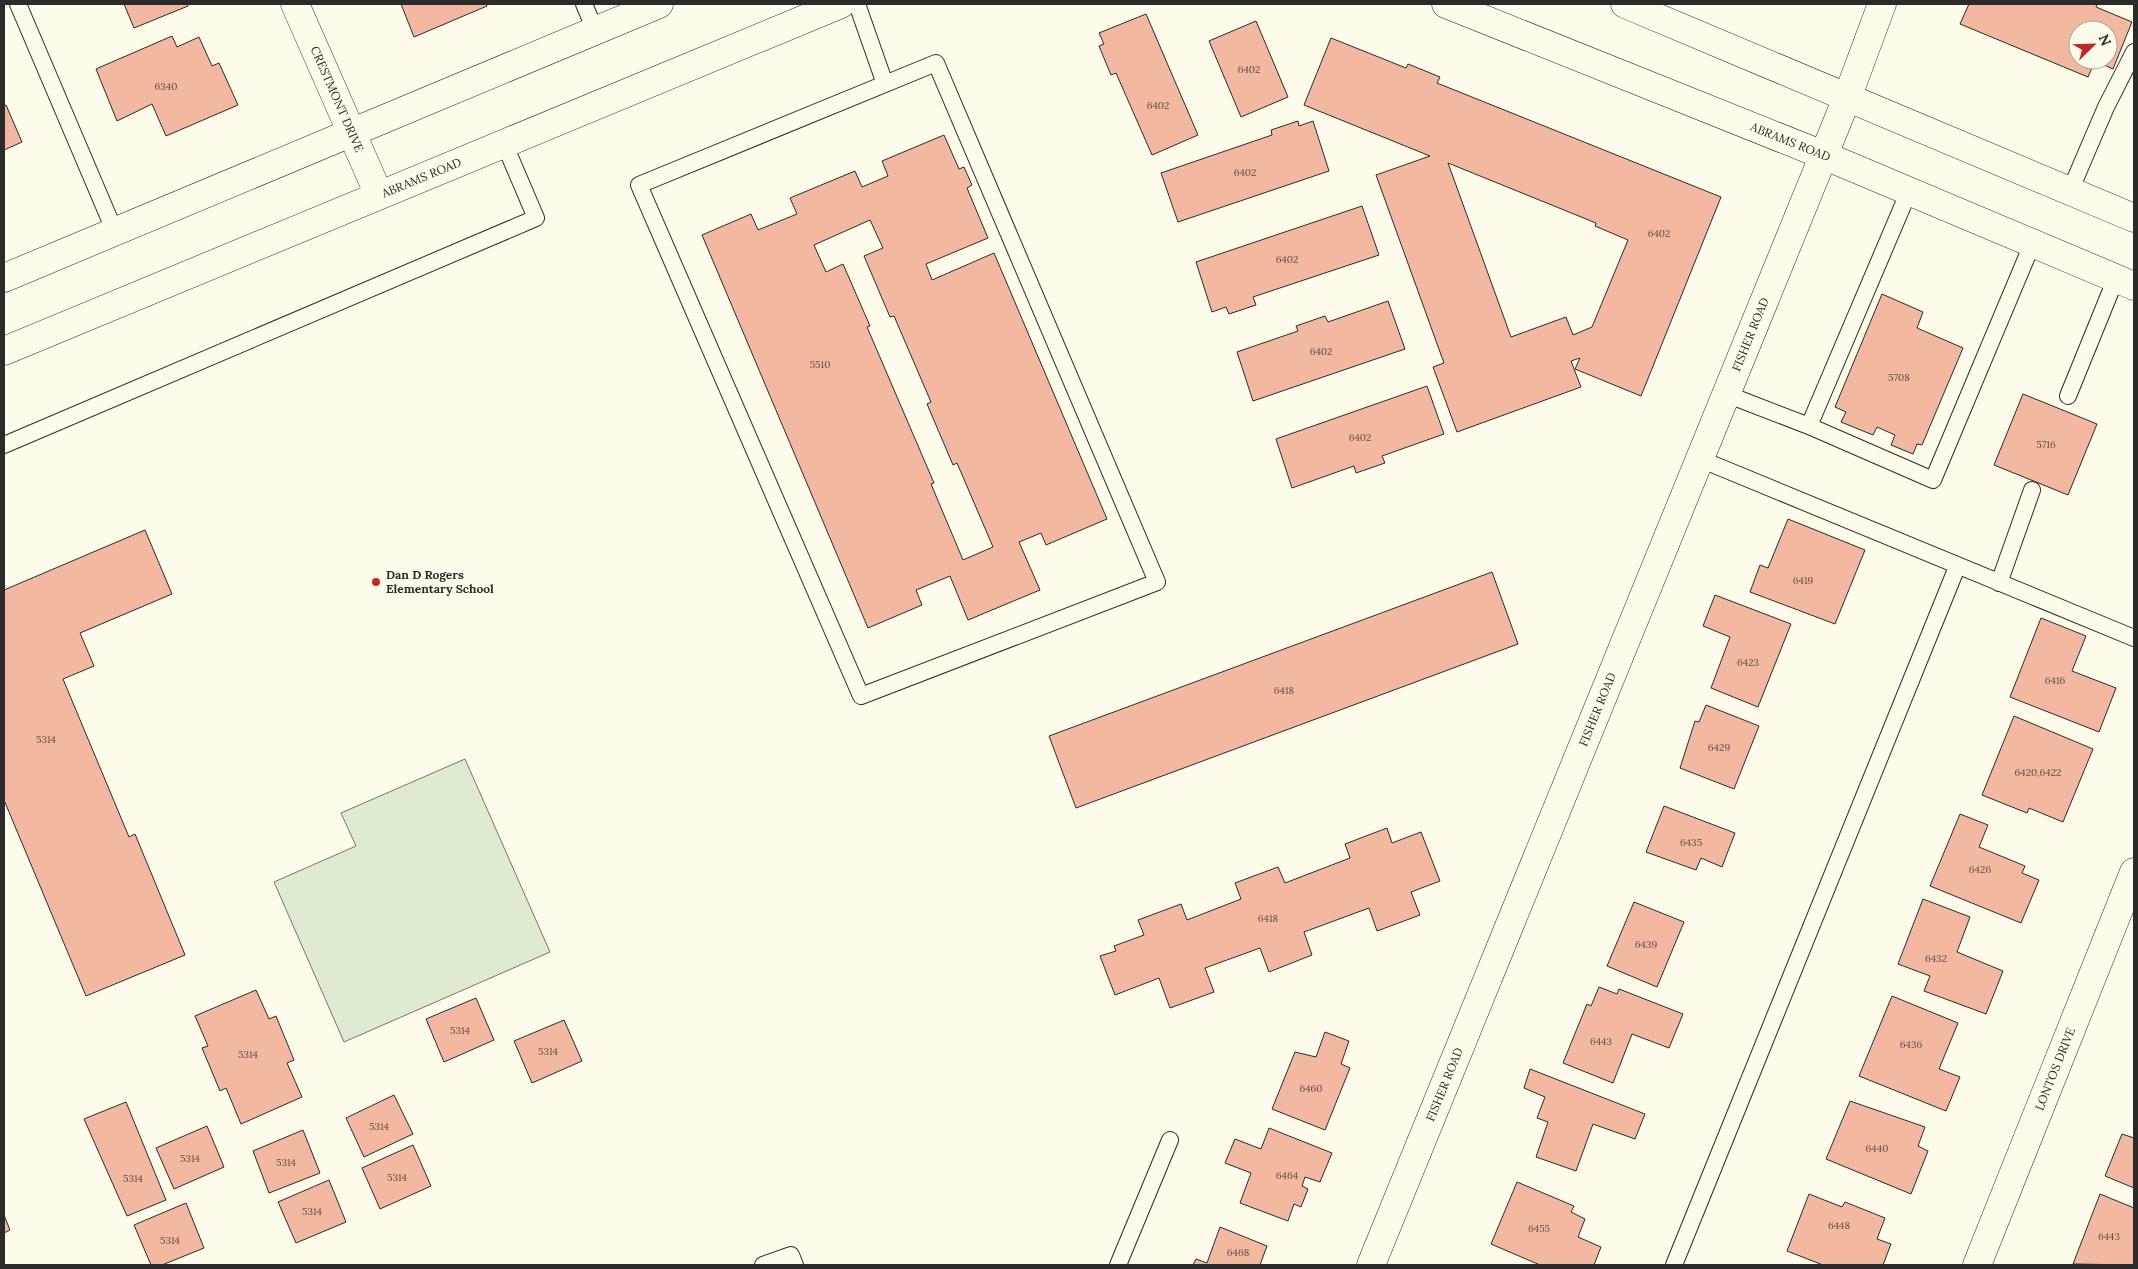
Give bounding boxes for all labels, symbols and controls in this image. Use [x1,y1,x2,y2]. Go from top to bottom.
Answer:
north arrow [2068,20,2118,70]
text: N [2095,31,2115,49]
street label: CRESTMONT DRIVE [308,44,367,154]
house number: 6402 [1238,63,1260,76]
house number: 6340 [155,80,177,93]
house number: 6402 [1147,99,1169,112]
street label: ABRAMS ROAD [1747,118,1833,164]
street label: ABRAMS ROAD [378,154,463,201]
house number: 6402 [1234,166,1256,179]
house number: 6402 [1648,227,1670,240]
house number: 6402 [1276,253,1298,266]
street label: FISHER ROAD [1728,295,1772,373]
house number: 6402 [1310,345,1332,358]
house number: 5510 [810,358,830,371]
house number: 5708 [1888,371,1910,384]
house number: 6402 [1349,431,1371,444]
house number: 5716 [2036,438,2056,451]
place label: Dan D Rogers Elementary School [386,567,494,596]
house number: 6419 [1793,574,1814,587]
marker: Dan D Rogers Elementary School [370,576,382,588]
house number: 6423 [1737,656,1759,669]
street label: FISHER ROAD [1575,670,1619,748]
house number: 6416 [2045,674,2066,687]
house number: 6418 [1274,684,1295,697]
house number: 5314 [36,733,57,746]
house number: 6429 [1708,741,1730,754]
house number: 6420,6422 [2015,766,2062,779]
house number: 6435 [1680,836,1702,849]
house number: 6426 [1969,863,1991,876]
house number: 6418 [1258,912,1279,925]
house number: 6439 [1635,938,1657,951]
house number: 6432 [1925,952,1947,965]
house number: 5314 [450,1024,471,1037]
street label: LONTOS DRIVE [2031,1025,2078,1113]
house number: 6443 [1590,1035,1613,1048]
house number: 6436 [1900,1038,1922,1051]
house number: 5314 [538,1045,559,1058]
street label: FISHER ROAD [1422,1045,1466,1123]
house number: 5314 [238,1048,259,1061]
house number: 6460 [1299,1082,1323,1095]
house number: 5314 [369,1120,390,1133]
house number: 6440 [1866,1142,1888,1155]
house number: 5314 [180,1152,201,1165]
house number: 5314 [276,1156,297,1169]
house number: 6464 [1276,1169,1299,1182]
house number: 5314 [387,1171,408,1184]
house number: 5314 [123,1172,144,1185]
house number: 5314 [302,1205,323,1218]
house number: 6448 [1828,1219,1850,1232]
house number: 6455 [1528,1222,1550,1235]
house number: 6443 [2098,1230,2121,1243]
house number: 5314 [160,1234,181,1247]
house number: 6468 [1227,1246,1250,1259]

